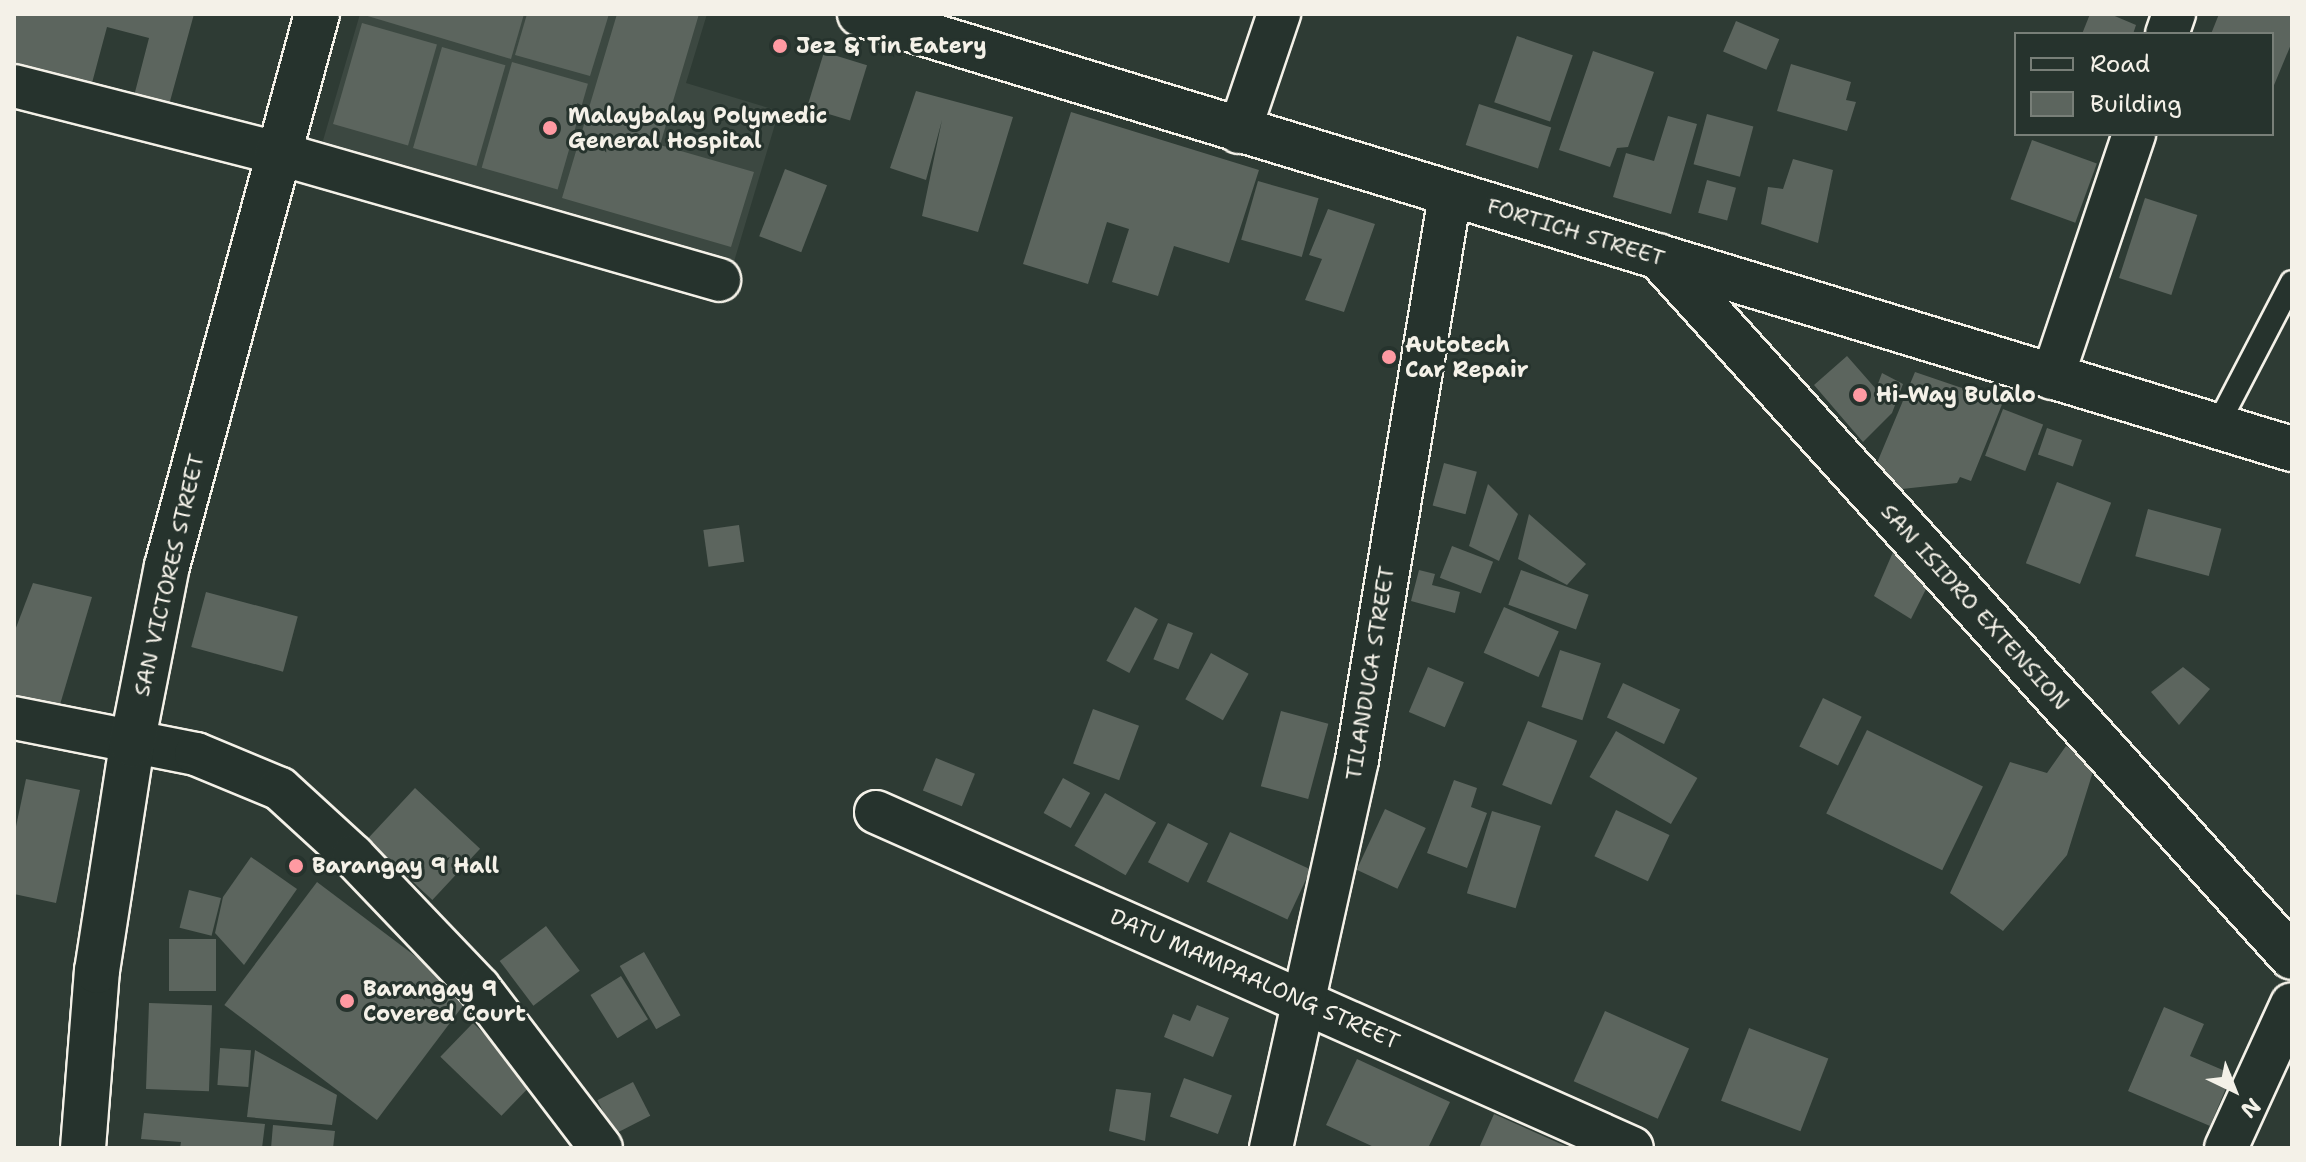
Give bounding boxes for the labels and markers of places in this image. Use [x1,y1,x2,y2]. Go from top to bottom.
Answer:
place label: Jez & Tin Eatery [796,33,987,59]
marker: Jez & Tin Eatery [771,37,789,55]
place label: Malaybalay Polymedic General Hospital [568,102,827,154]
marker: Malaybalay Polymedic General Hospital [539,117,561,139]
place label: Autotech Car Repair [1405,331,1528,382]
marker: Autotech Car Repair [1380,348,1398,366]
place label: Hi-Way Bulalo [1876,382,2036,408]
marker: Hi-Way Bulalo [1851,386,1869,404]
place label: Barangay 9 Hall [312,853,499,879]
marker: Barangay 9 Hall [287,857,305,875]
place label: Barangay 9 Covered Court [363,975,526,1026]
marker: Barangay 9 Covered Court [338,992,356,1010]

